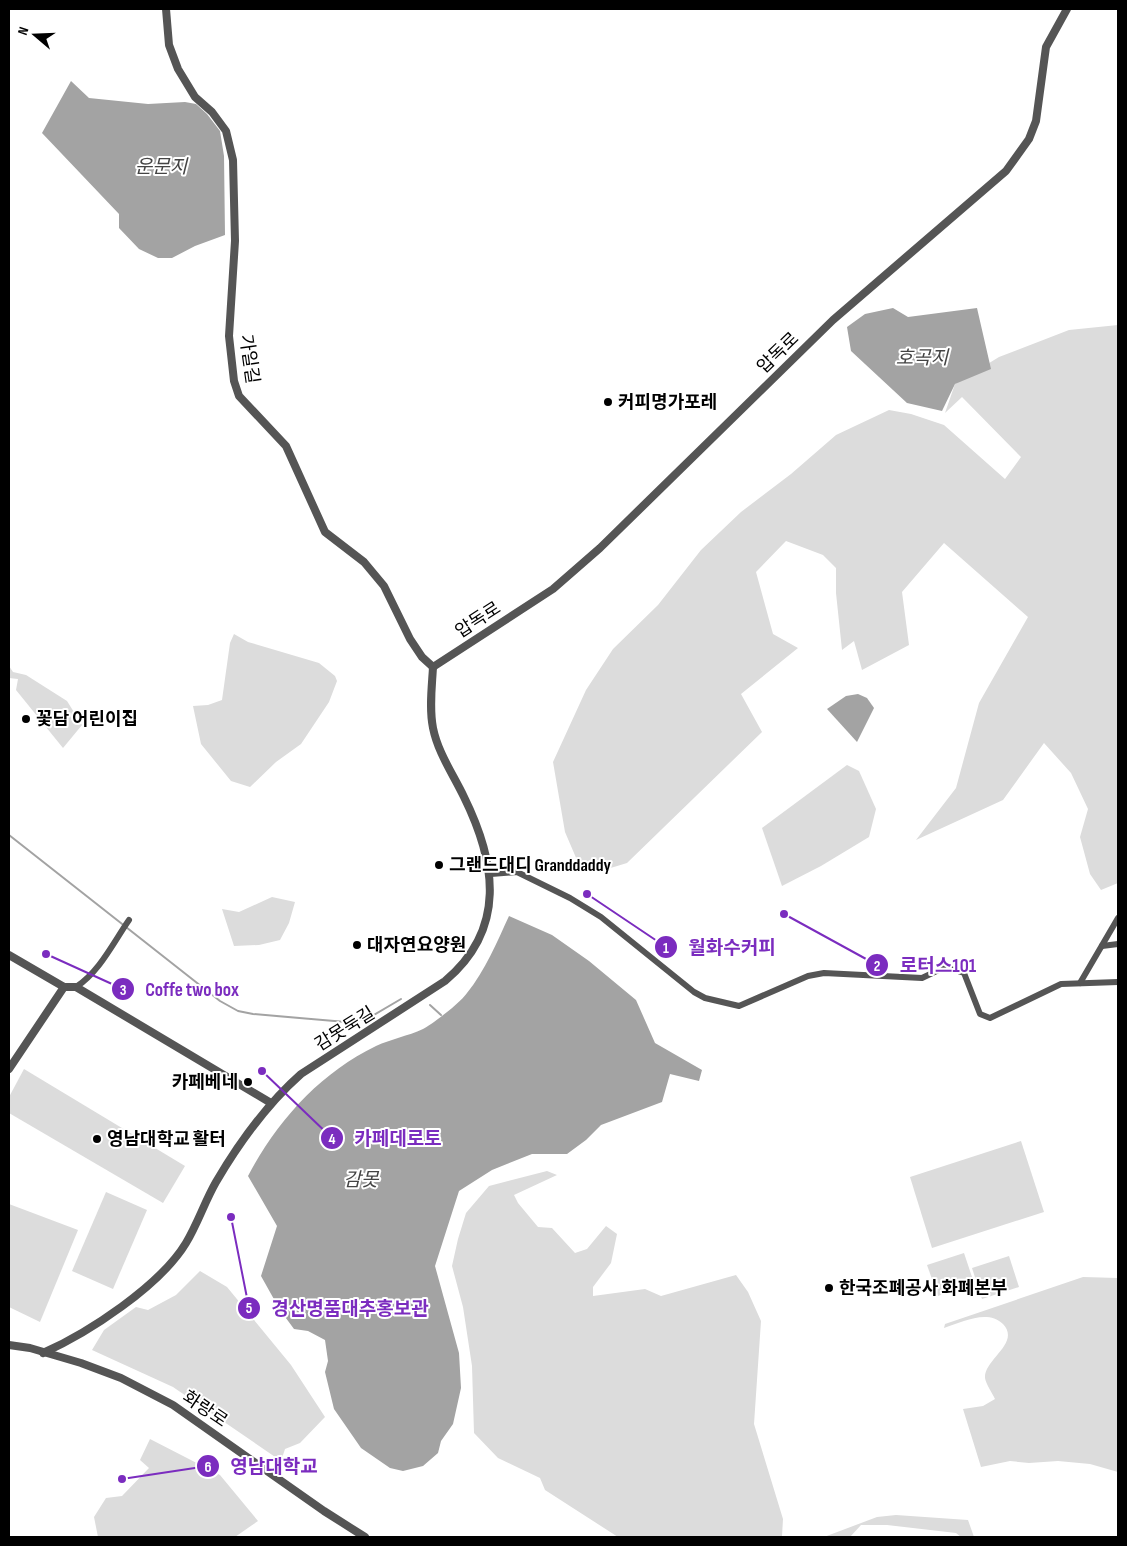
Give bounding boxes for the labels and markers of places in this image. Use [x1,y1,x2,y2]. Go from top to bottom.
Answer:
place label: 커피명가포레 [618,392,717,413]
marker: 커피명가포레 [602,396,614,408]
place label: 꽃담 어린이집 [36,709,138,730]
marker: 꽃담 어린이집 [20,713,32,725]
place label: 그랜드대디 Granddaddy [449,855,612,876]
marker: 그랜드대디 Granddaddy [433,859,445,871]
callout: 월화수커피 [653,930,785,964]
place label: 대자연요양원 [367,935,466,956]
marker: 대자연요양원 [351,939,363,951]
callout: 로터스101 [864,948,986,982]
callout: Coffe two box [110,972,249,1006]
place label: 카페베네 [172,1072,238,1093]
marker: 카페베네 [242,1076,254,1088]
callout: 카페데로토 [320,1121,452,1155]
place label: 영남대학교 활터 [107,1129,226,1150]
marker: 영남대학교 활터 [91,1133,103,1145]
place label: 한국조폐공사 화폐본부 [839,1278,1007,1299]
marker: 한국조폐공사 화폐본부 [823,1282,835,1294]
callout: 경산명품대추홍보관 [236,1291,439,1325]
callout: 영남대학교 [196,1449,328,1483]

